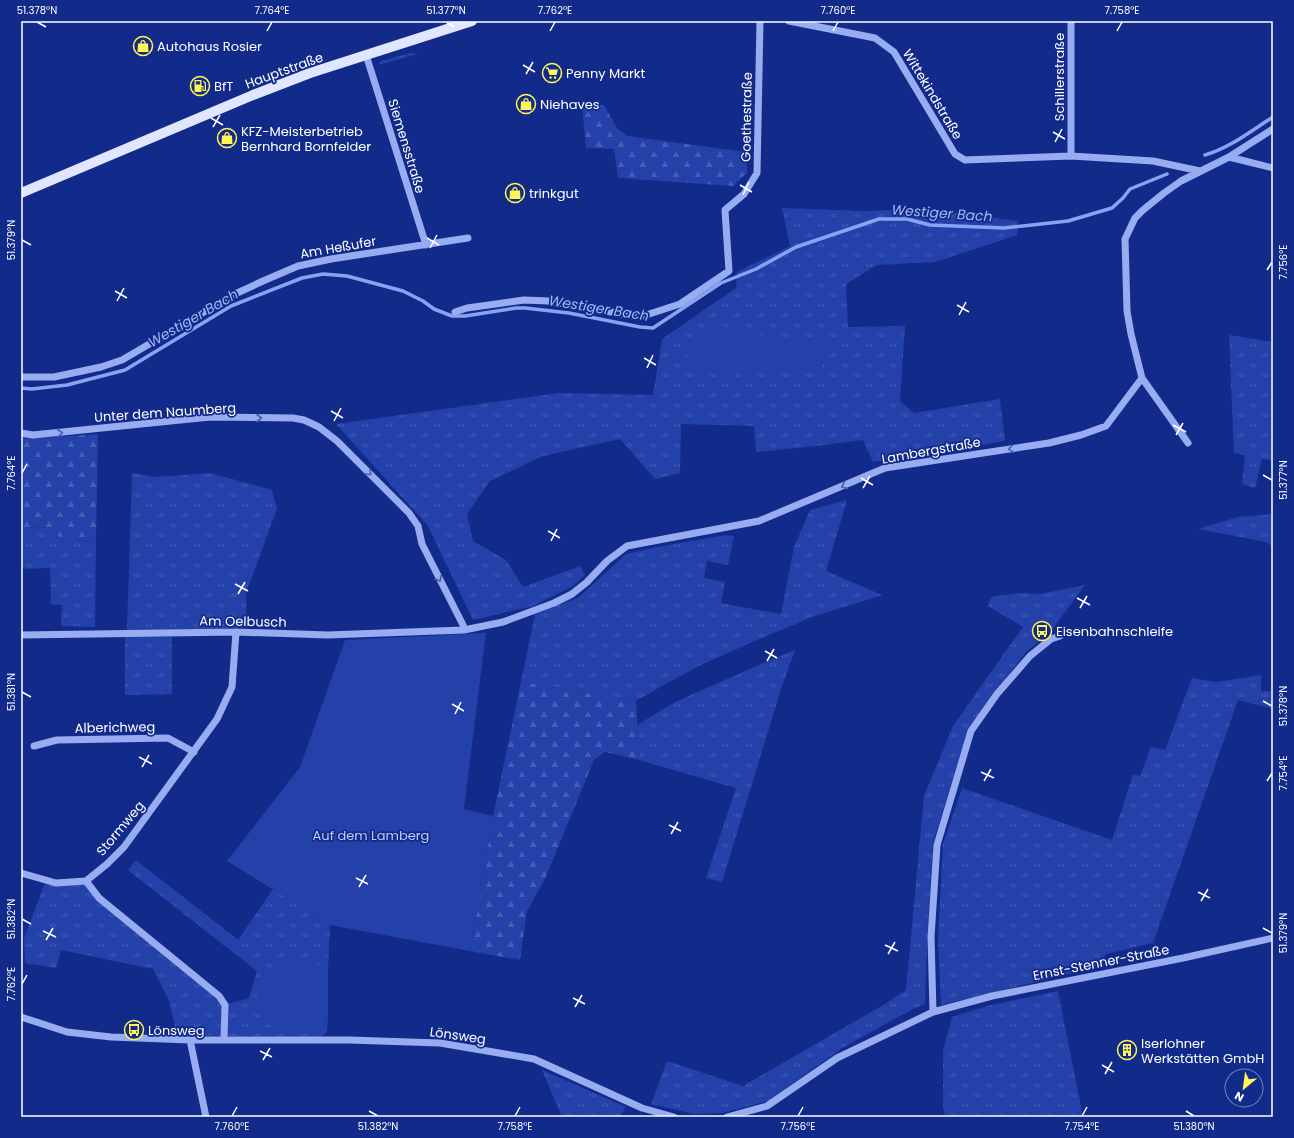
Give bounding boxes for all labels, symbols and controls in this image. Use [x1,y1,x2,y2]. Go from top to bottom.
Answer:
text: 51.378°N [17,3,57,18]
text: 7.764°E [255,3,289,18]
text: 51.377°N [426,3,466,18]
text: 7.762°E [538,3,572,18]
text: 7.760°E [821,3,855,18]
text: 7.758°E [1105,3,1139,18]
street label: Schillerstraße [1050,33,1069,121]
shop icon: Autohaus Rosier [132,35,154,57]
place label: Autohaus Rosier [157,37,262,56]
street label: Wittekindstraße [898,45,967,143]
street label: Hauptstraße [243,48,326,93]
supermarket icon: Penny Markt [541,62,563,84]
place label: Penny Markt [566,64,646,83]
street label: Goethestraße [736,72,757,162]
fuel station icon: BfT [189,75,211,97]
place label: BfT [214,77,233,96]
shop icon: Niehaves [515,93,537,115]
place label: Niehaves [540,95,600,114]
street label: Siemensstraße [383,97,430,196]
place label: KFZ-Meisterbetrieb Bernhard Bornfelder [241,122,371,156]
shop icon: KFZ-Meisterbetrieb Bernhard Bornfelder [216,127,238,149]
shop icon: trinkgut [504,182,526,204]
place label: trinkgut [529,184,579,203]
water label: Westiger Bach [891,199,993,227]
text: 51.379°N [4,220,19,260]
street label: Am Heßufer [298,231,378,264]
text: 7.756°E [1276,245,1291,279]
water label: Westiger Bach [144,284,242,352]
water label: Westiger Bach [547,290,651,326]
street label: Unter dem Naumberg [94,398,237,427]
one-way arrow [256,414,262,422]
one-way arrow [57,428,63,437]
street label: Lambergstraße [880,432,982,469]
one-way arrow [1008,444,1014,453]
text: 7.764°E [4,456,19,490]
text: 51.377°N [1276,460,1291,500]
one-way arrow [364,468,371,476]
one-way arrow [840,481,847,489]
one-way arrow [435,575,442,582]
street label: Am Oelbusch [199,611,287,632]
bus stop icon: Eisenbahnschleife [1031,620,1053,642]
place label: Eisenbahnschleife [1056,622,1173,641]
text: 51.381°N [4,673,19,711]
text: 51.378°N [1276,686,1291,726]
street label: Alberichweg [75,717,155,738]
text: 7.754°E [1276,756,1291,790]
street label: Stormweg [92,797,149,860]
park label: Auf dem Lamberg [313,826,429,845]
text: 51.382°N [4,899,19,939]
text: 51.379°N [1276,913,1291,953]
street label: Ernst-Stenner-Straße [1031,940,1171,985]
text: 7.762°E [4,967,19,1001]
bus stop icon: Lönsweg [123,1019,145,1041]
place label: Lönsweg [148,1021,205,1040]
street label: Lönsweg [429,1022,487,1049]
place label: Iserlohner Werkstätten GmbH [1141,1034,1264,1068]
building icon: Iserlohner Werkstätten GmbH [1116,1039,1138,1061]
north arrow [1224,1068,1264,1108]
text: N [1232,1088,1247,1106]
text: 7.760°E [215,1119,249,1134]
text: 51.382°N [358,1119,398,1134]
text: 7.758°E [498,1119,532,1134]
text: 7.756°E [781,1119,815,1134]
text: 7.754°E [1065,1119,1099,1134]
text: 51.380°N [1173,1119,1215,1134]

